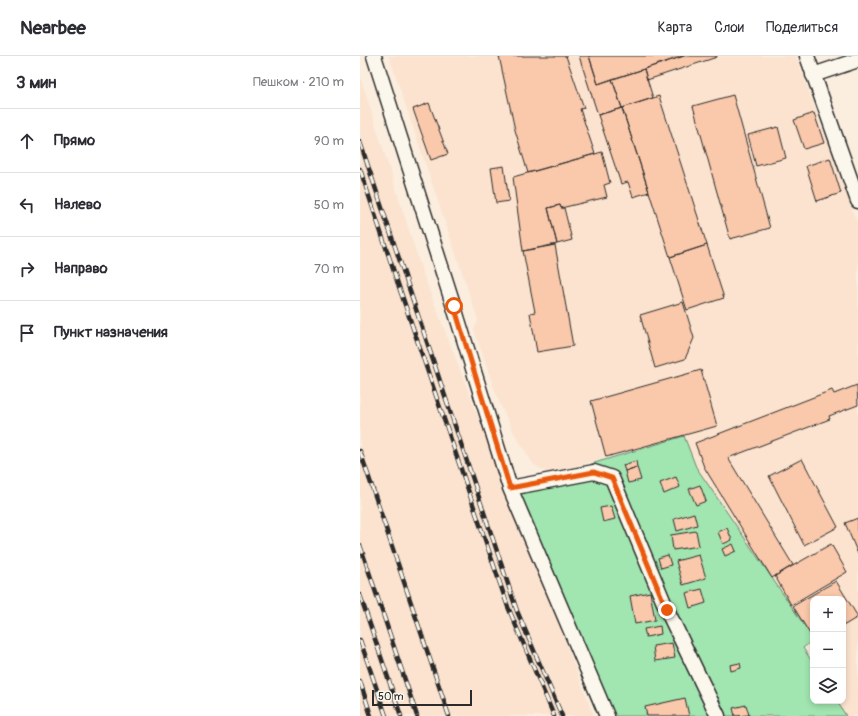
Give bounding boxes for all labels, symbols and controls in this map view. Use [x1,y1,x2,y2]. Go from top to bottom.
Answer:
text: Nearbee [20,16,86,40]
text: Карта [658,19,692,36]
text: Слои [714,19,744,36]
text: Поделиться [766,19,838,36]
text: 3 мин [16,72,56,93]
text: Пешком · 210 m [253,74,344,90]
icon: ahead [16,130,38,152]
text: Прямо [54,131,95,150]
text: 90 m [314,133,344,149]
icon: left [16,194,38,216]
text: Налево [54,195,101,214]
text: 50 m [314,197,344,213]
icon: right [16,258,38,280]
text: Направо [54,259,108,278]
text: 70 m [314,261,344,277]
route start [445,297,463,315]
icon: arrive [16,322,38,344]
text: Пункт назначения [54,323,168,342]
map controls [810,596,846,704]
button: + [810,596,846,632]
route end [658,601,676,619]
button: − [810,632,846,668]
button: layers [810,668,846,704]
scale bar [372,688,472,707]
text: 50 m [378,690,404,703]

